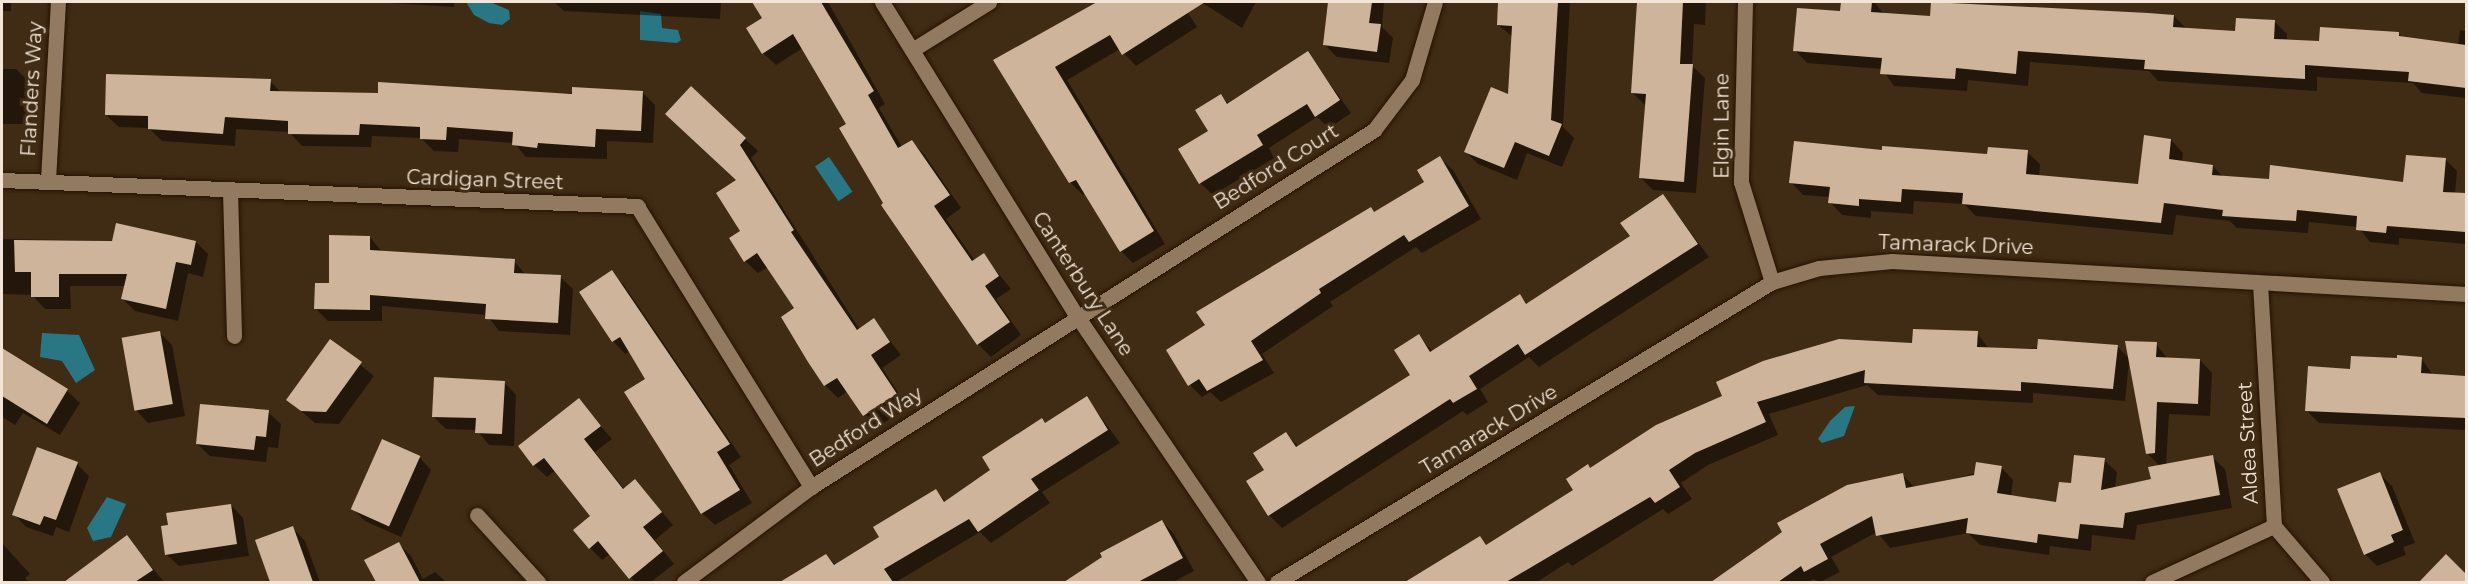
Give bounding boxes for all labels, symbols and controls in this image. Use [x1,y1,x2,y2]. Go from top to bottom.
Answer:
street label: Flanders Way [16,21,48,157]
street label: Elgin Lane [1710,73,1734,179]
street label: Bedford Court [1209,119,1343,215]
street label: Cardigan Street [406,165,564,195]
street label: Canterbury Lane [1027,207,1139,361]
street label: Tamarack Drive [1878,230,2034,260]
street label: Tamarack Drive [1416,380,1562,480]
street label: Aldea Street [2233,381,2263,505]
street label: Bedford Way [805,382,927,472]

